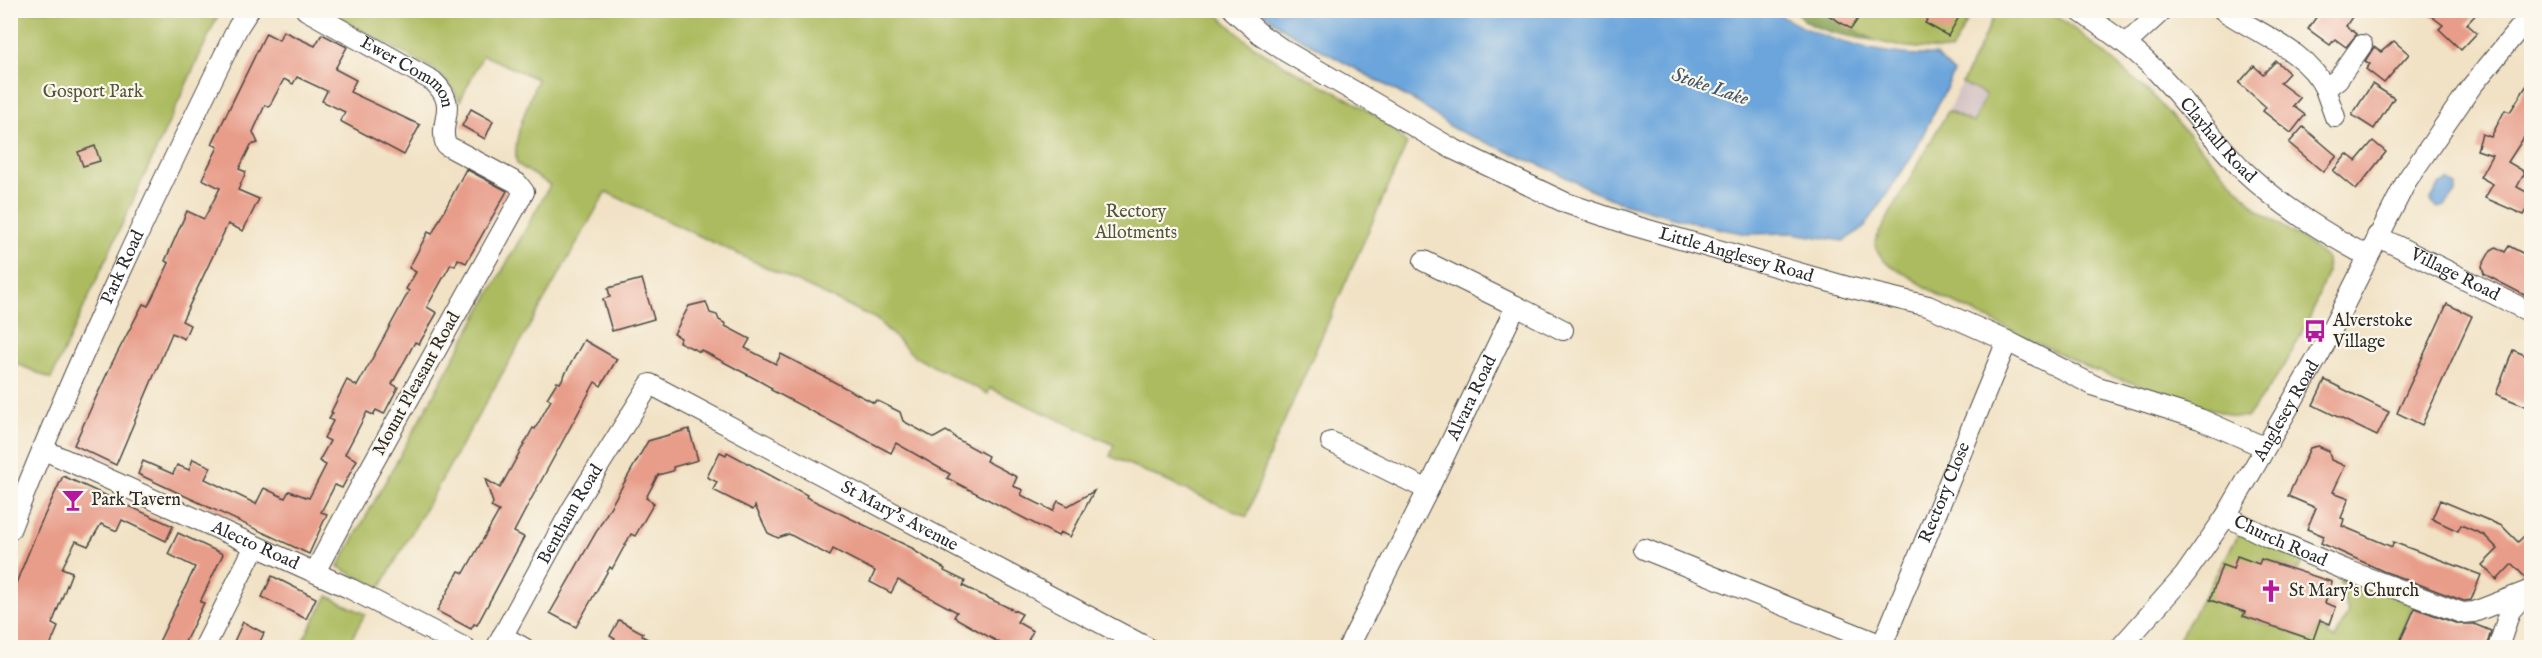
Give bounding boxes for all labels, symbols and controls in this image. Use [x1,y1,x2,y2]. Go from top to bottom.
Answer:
street label: Ewer Common [356,31,459,110]
water label: Stoke Lake [1668,62,1752,112]
park label: Gosport Park [43,81,144,104]
street label: Clayhall Road [2174,93,2261,188]
park label: Rectory Allotments [1094,201,1177,245]
street label: Little Anglesey Road [1656,222,1816,288]
street label: Park Road [96,226,150,308]
street label: Village Road [2405,242,2504,307]
street label: Mount Pleasant Road [368,308,466,460]
place label: Alverstoke Village [2332,310,2412,354]
bus stop icon: Alverstoke Village [2302,318,2328,344]
street label: Alvara Road [1441,351,1502,445]
street label: Anglesey Road [2248,356,2325,466]
street label: Rectory Close [1914,439,1976,546]
street label: Bentham Road [532,460,609,568]
street label: St Mary's Avenue [837,476,962,557]
bar icon: Park Tavern [60,487,86,513]
place label: Park Tavern [91,489,181,512]
street label: Church Road [2230,510,2331,572]
street label: Alecto Road [207,515,303,575]
church icon: St Mary's Church [2258,578,2284,604]
place label: St Mary's Church [2289,580,2420,603]

